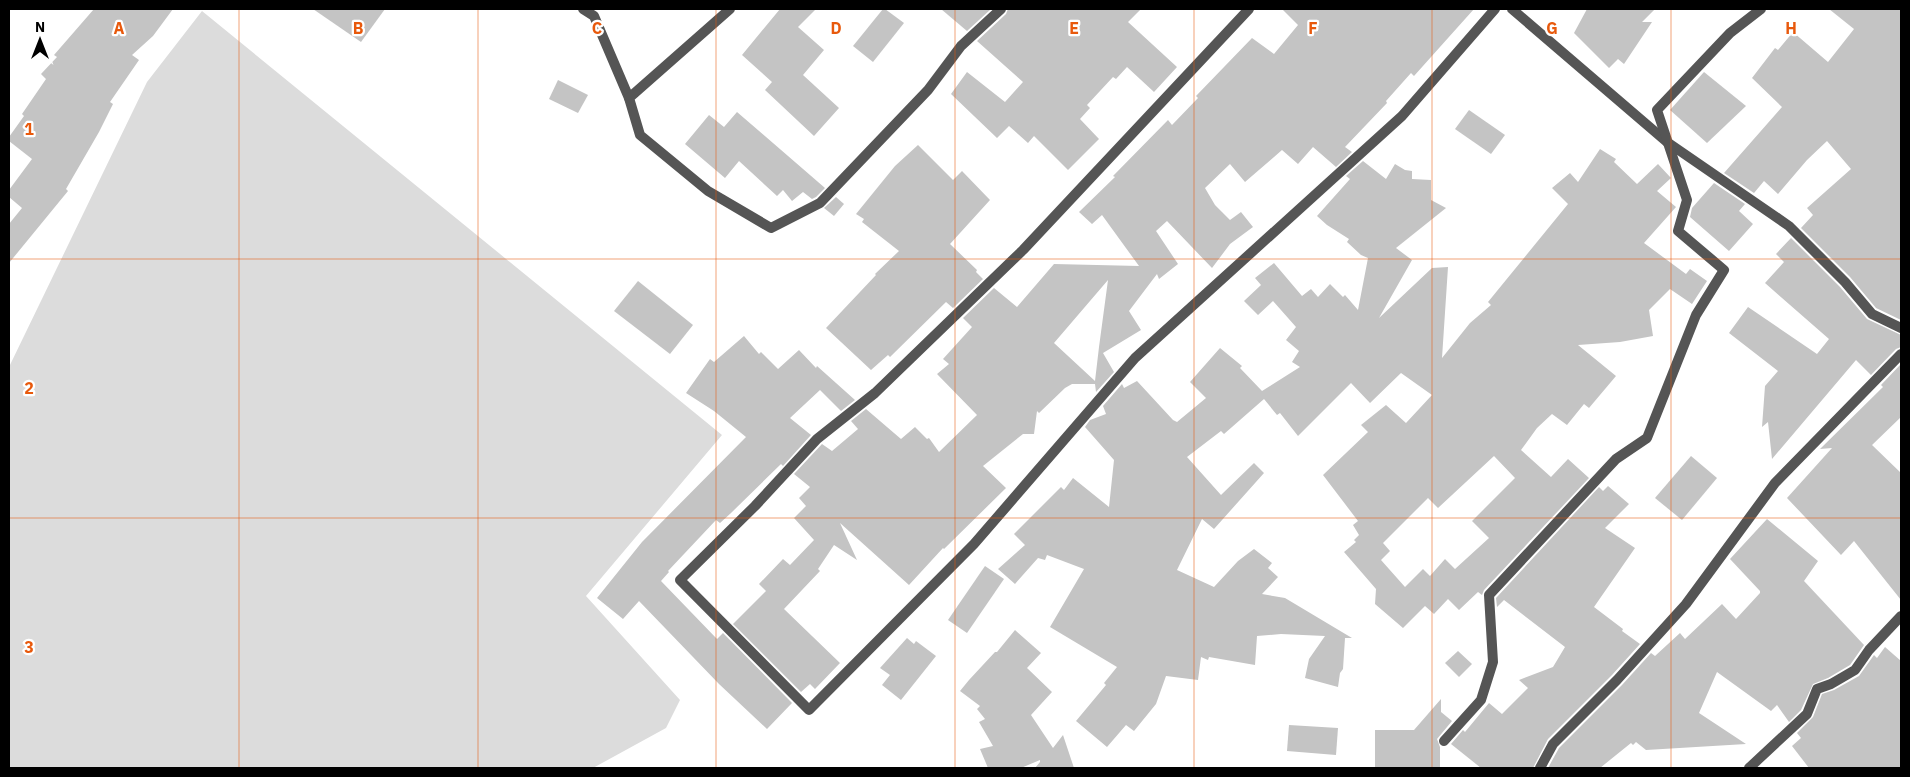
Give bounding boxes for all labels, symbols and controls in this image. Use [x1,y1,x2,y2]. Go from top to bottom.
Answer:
north arrow [15,15,65,65]
text: N [35,18,45,36]
text: A [114,18,125,38]
text: B [353,18,364,38]
text: C [592,18,602,38]
text: D [830,18,842,38]
text: E [1069,18,1079,38]
text: F [1308,18,1318,38]
text: G [1546,18,1558,38]
text: H [1785,18,1797,38]
text: 1 [24,119,34,139]
text: 2 [24,378,34,398]
text: 3 [24,637,34,657]

